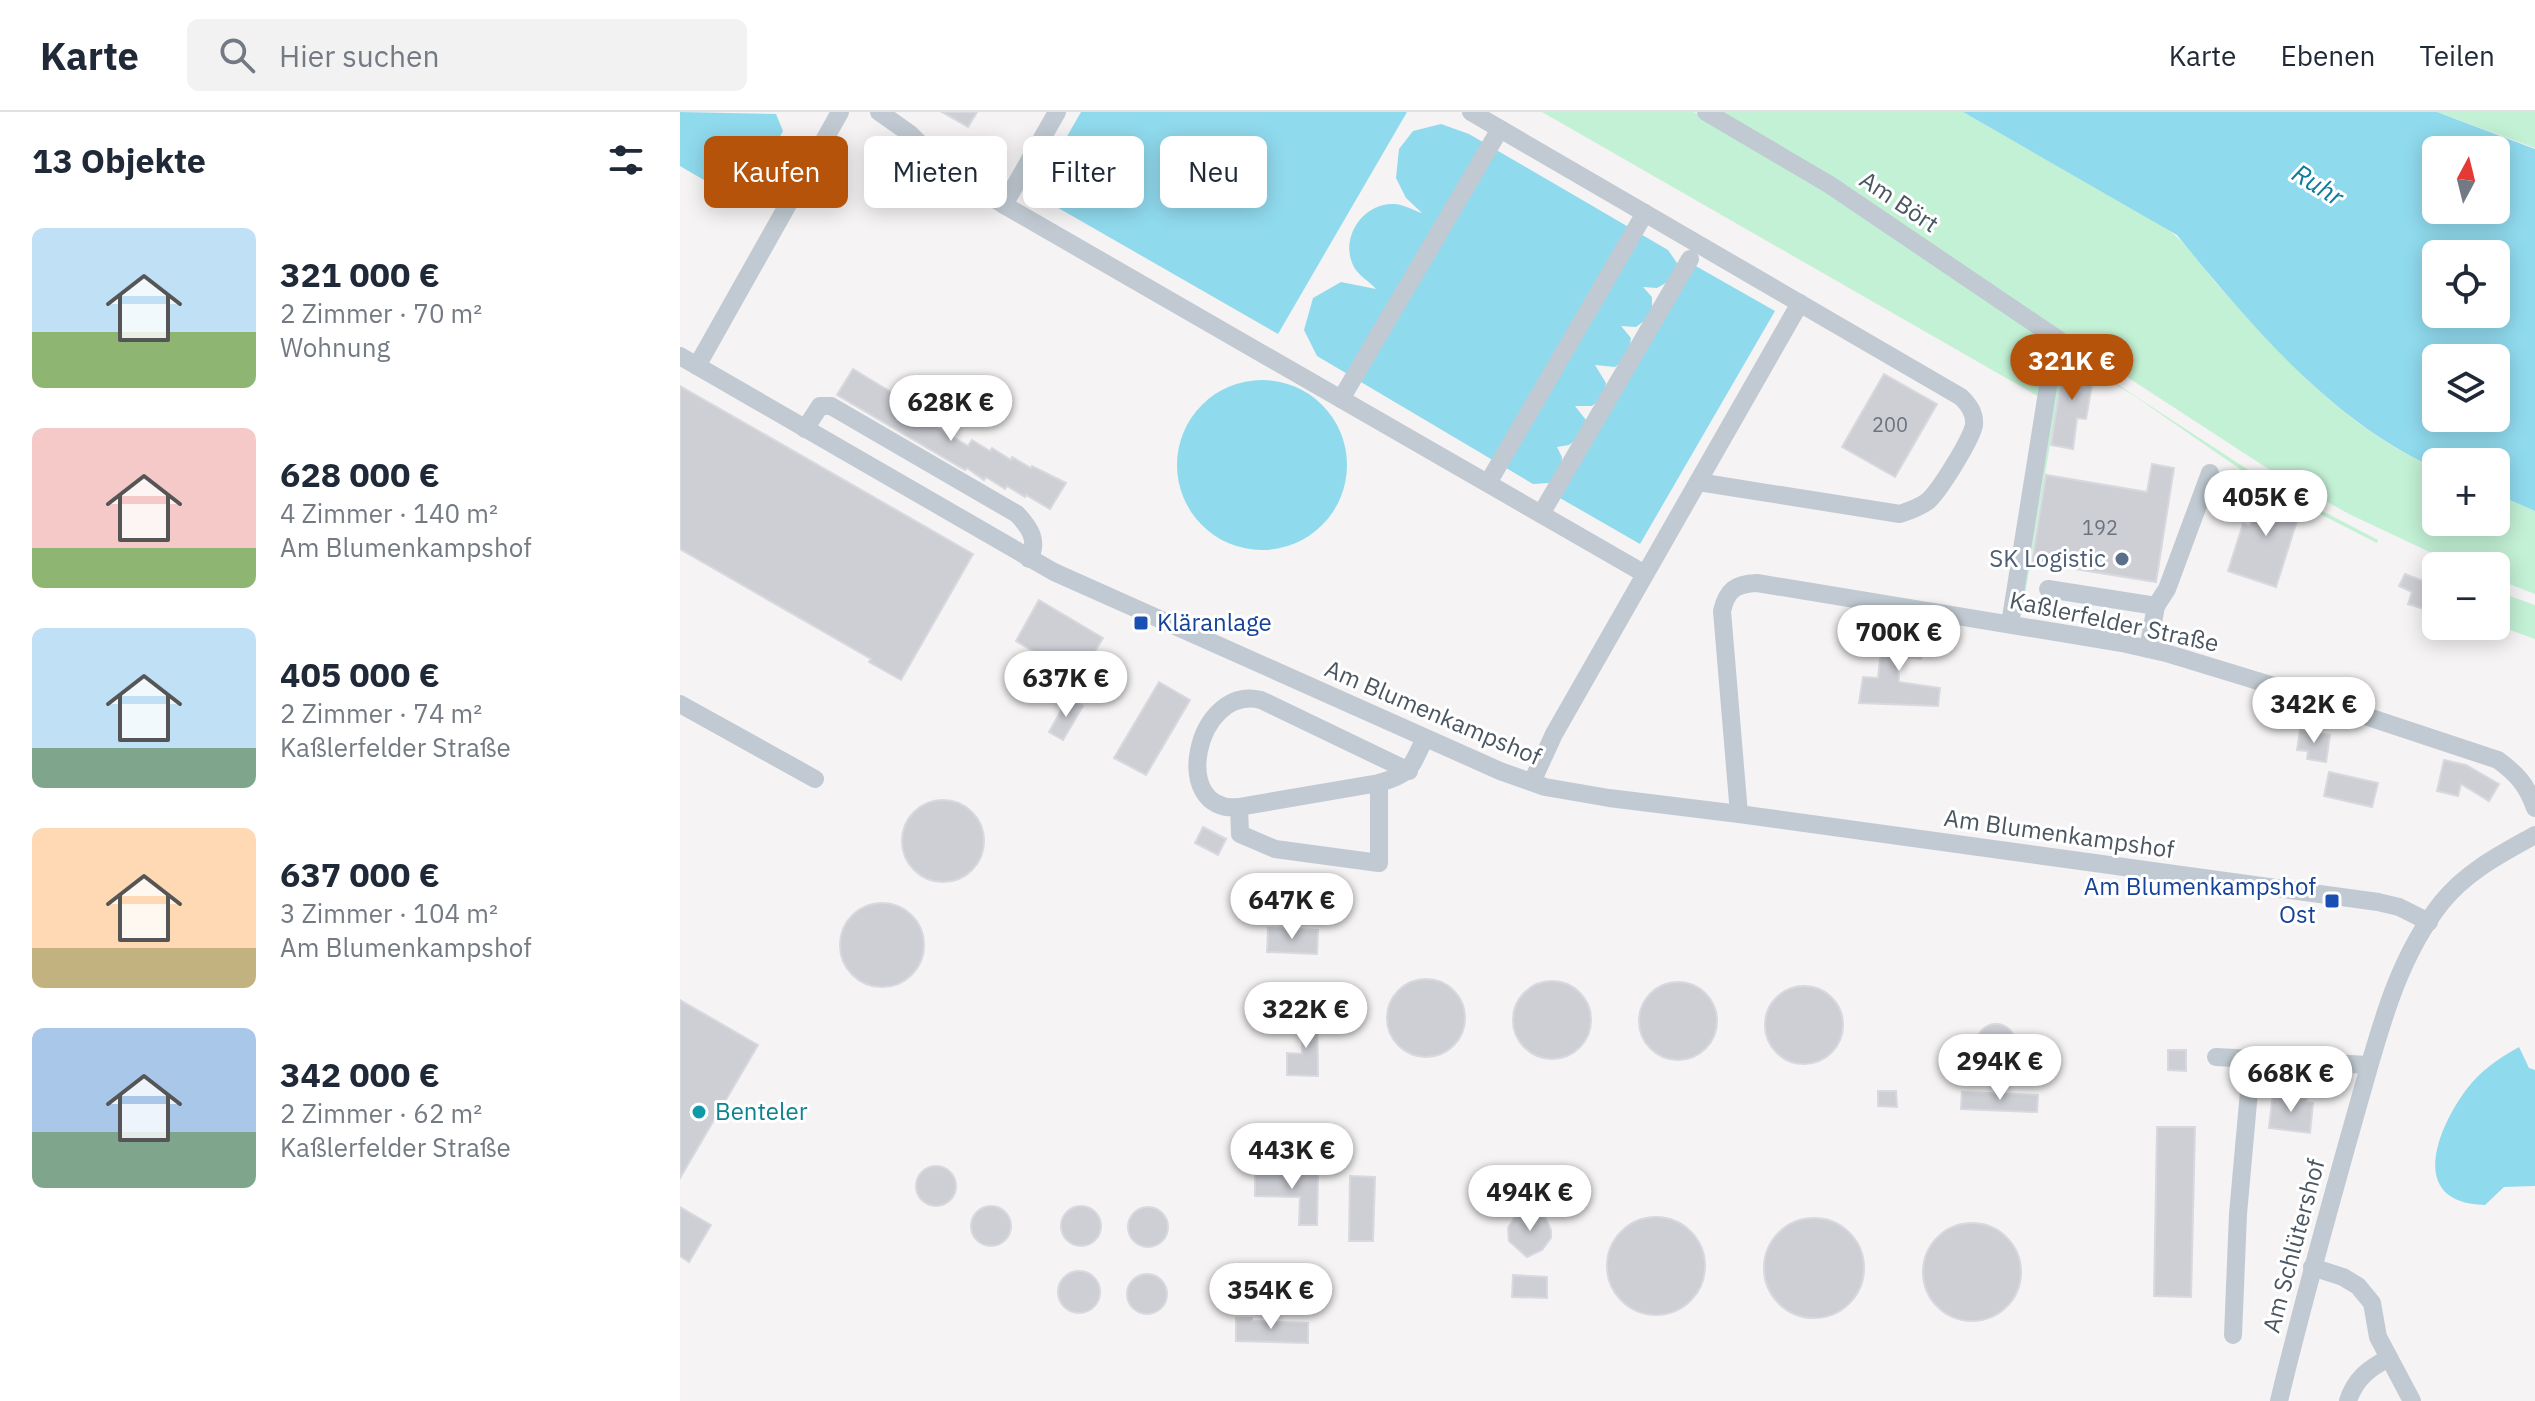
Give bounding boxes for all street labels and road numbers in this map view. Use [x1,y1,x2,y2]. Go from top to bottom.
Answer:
street label: Am Bört [1854,163,1945,239]
street label: Kaßlerfelder Straße [2007,583,2222,659]
street label: Am Blumenkampshof [1320,652,1547,772]
street label: Am Blumenkampshof [1942,801,2177,865]
street label: Am Schlütershof [2254,1155,2332,1336]

